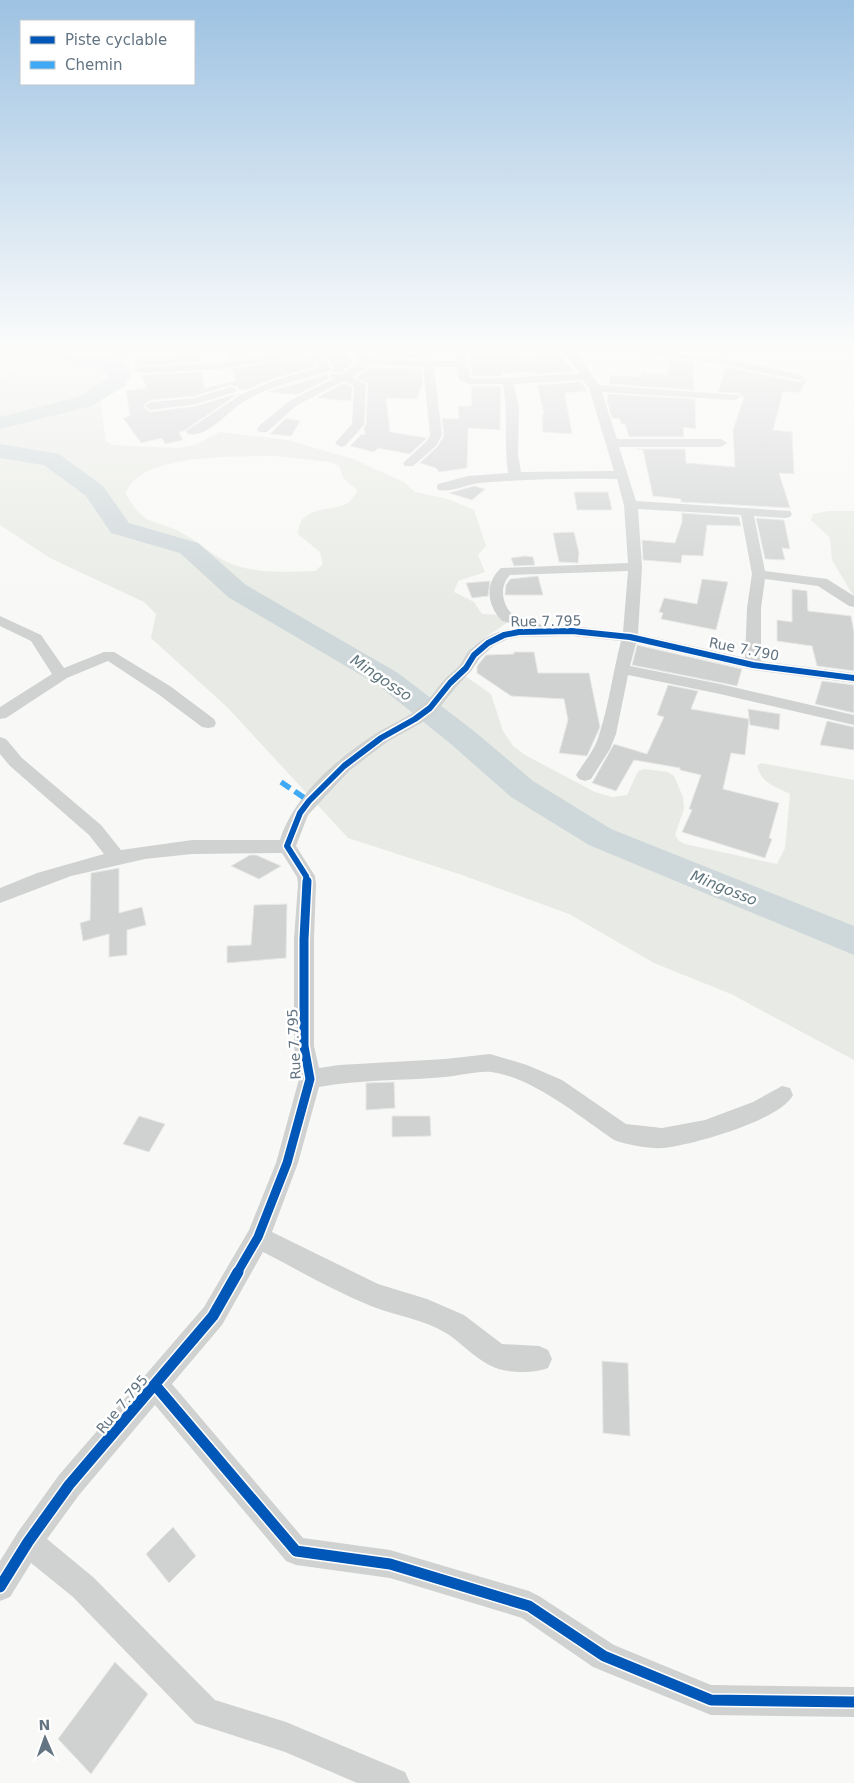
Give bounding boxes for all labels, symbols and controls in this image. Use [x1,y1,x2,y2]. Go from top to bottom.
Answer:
legend [20,20,195,85]
text: Piste cyclable [65,31,167,49]
text: Chemin [65,56,123,74]
street label: Rue 7.795 [510,612,582,630]
street label: Rue 7.790 [708,634,780,664]
water label: Mingosso [347,651,415,705]
water label: Mingosso [688,867,760,909]
street label: Rue 7.795 [284,1008,304,1080]
street label: Rue 7.795 [93,1372,151,1436]
north arrow [20,1713,70,1763]
text: N [38,1717,51,1733]

